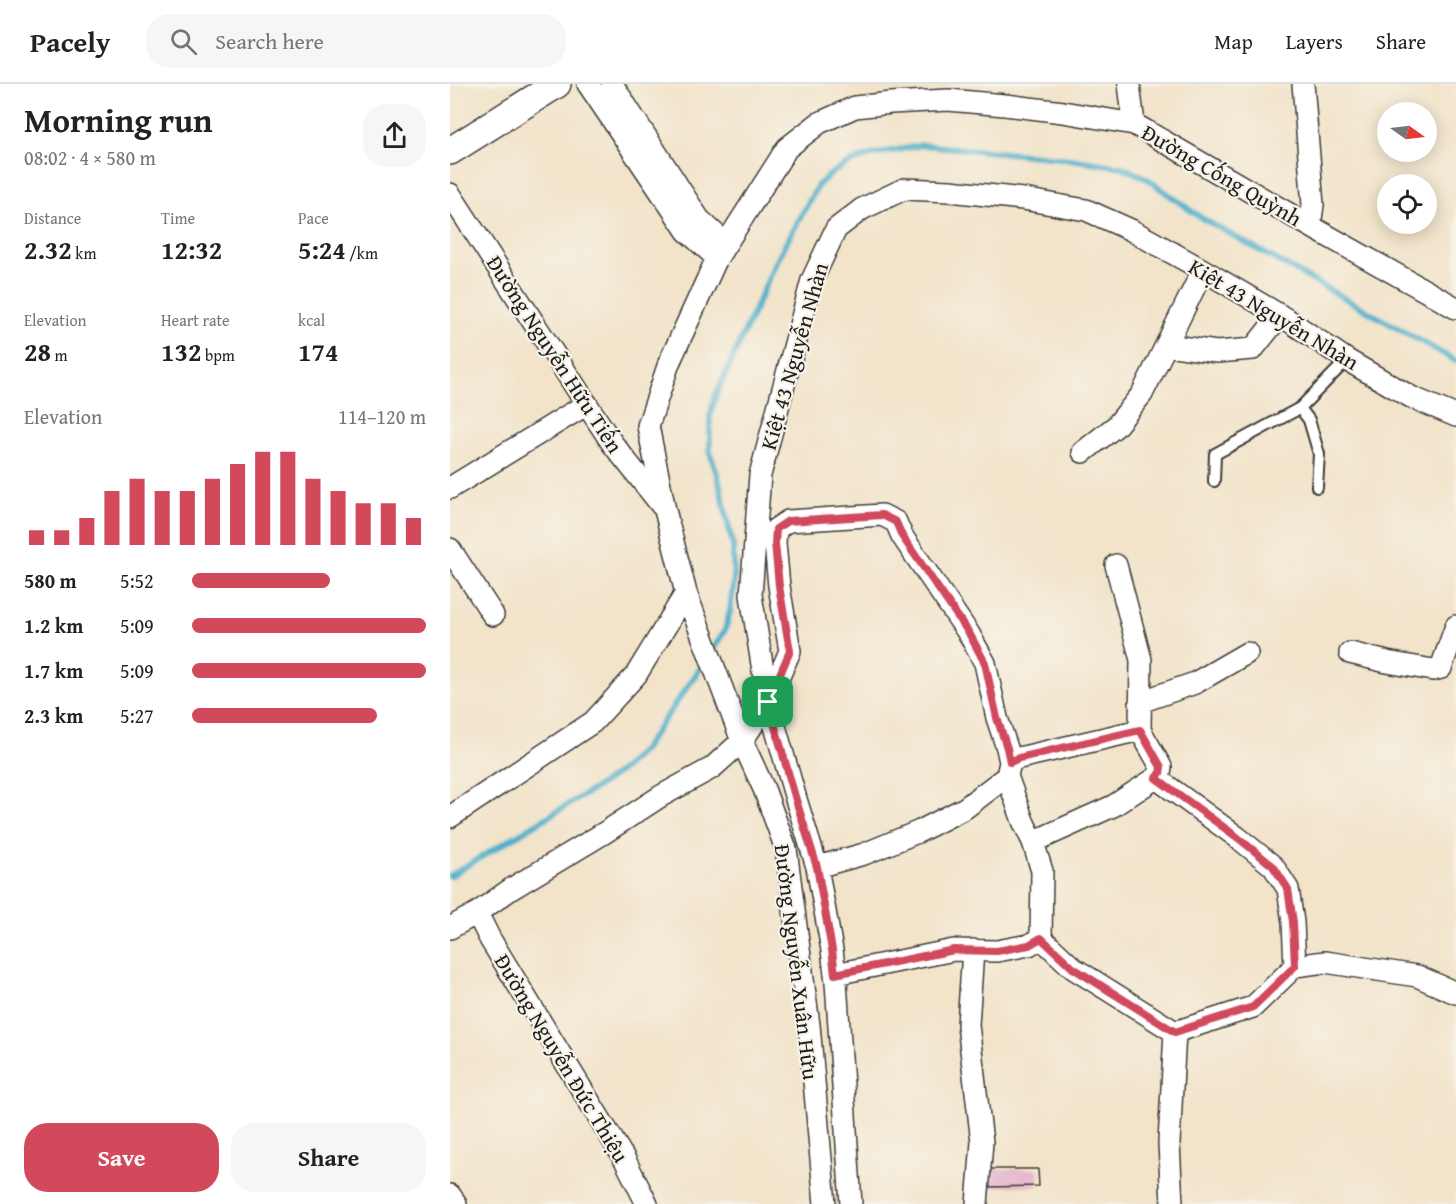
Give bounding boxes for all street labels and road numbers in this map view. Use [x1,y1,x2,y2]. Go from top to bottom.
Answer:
street label: Đường Cống Quỳnh [1136,116,1308,234]
street label: Đường Nguyễn Hữu Tiến [479,249,631,460]
street label: Kiệt 43 Nguyễn Nhàn [1183,250,1366,378]
street label: Kiệt 43 Nguyễn Nhàn [752,258,836,453]
street label: Đường Nguyễn Xuân Hữu [767,842,827,1082]
street label: Đường Nguyễn Đức Thiệu [487,948,637,1168]

